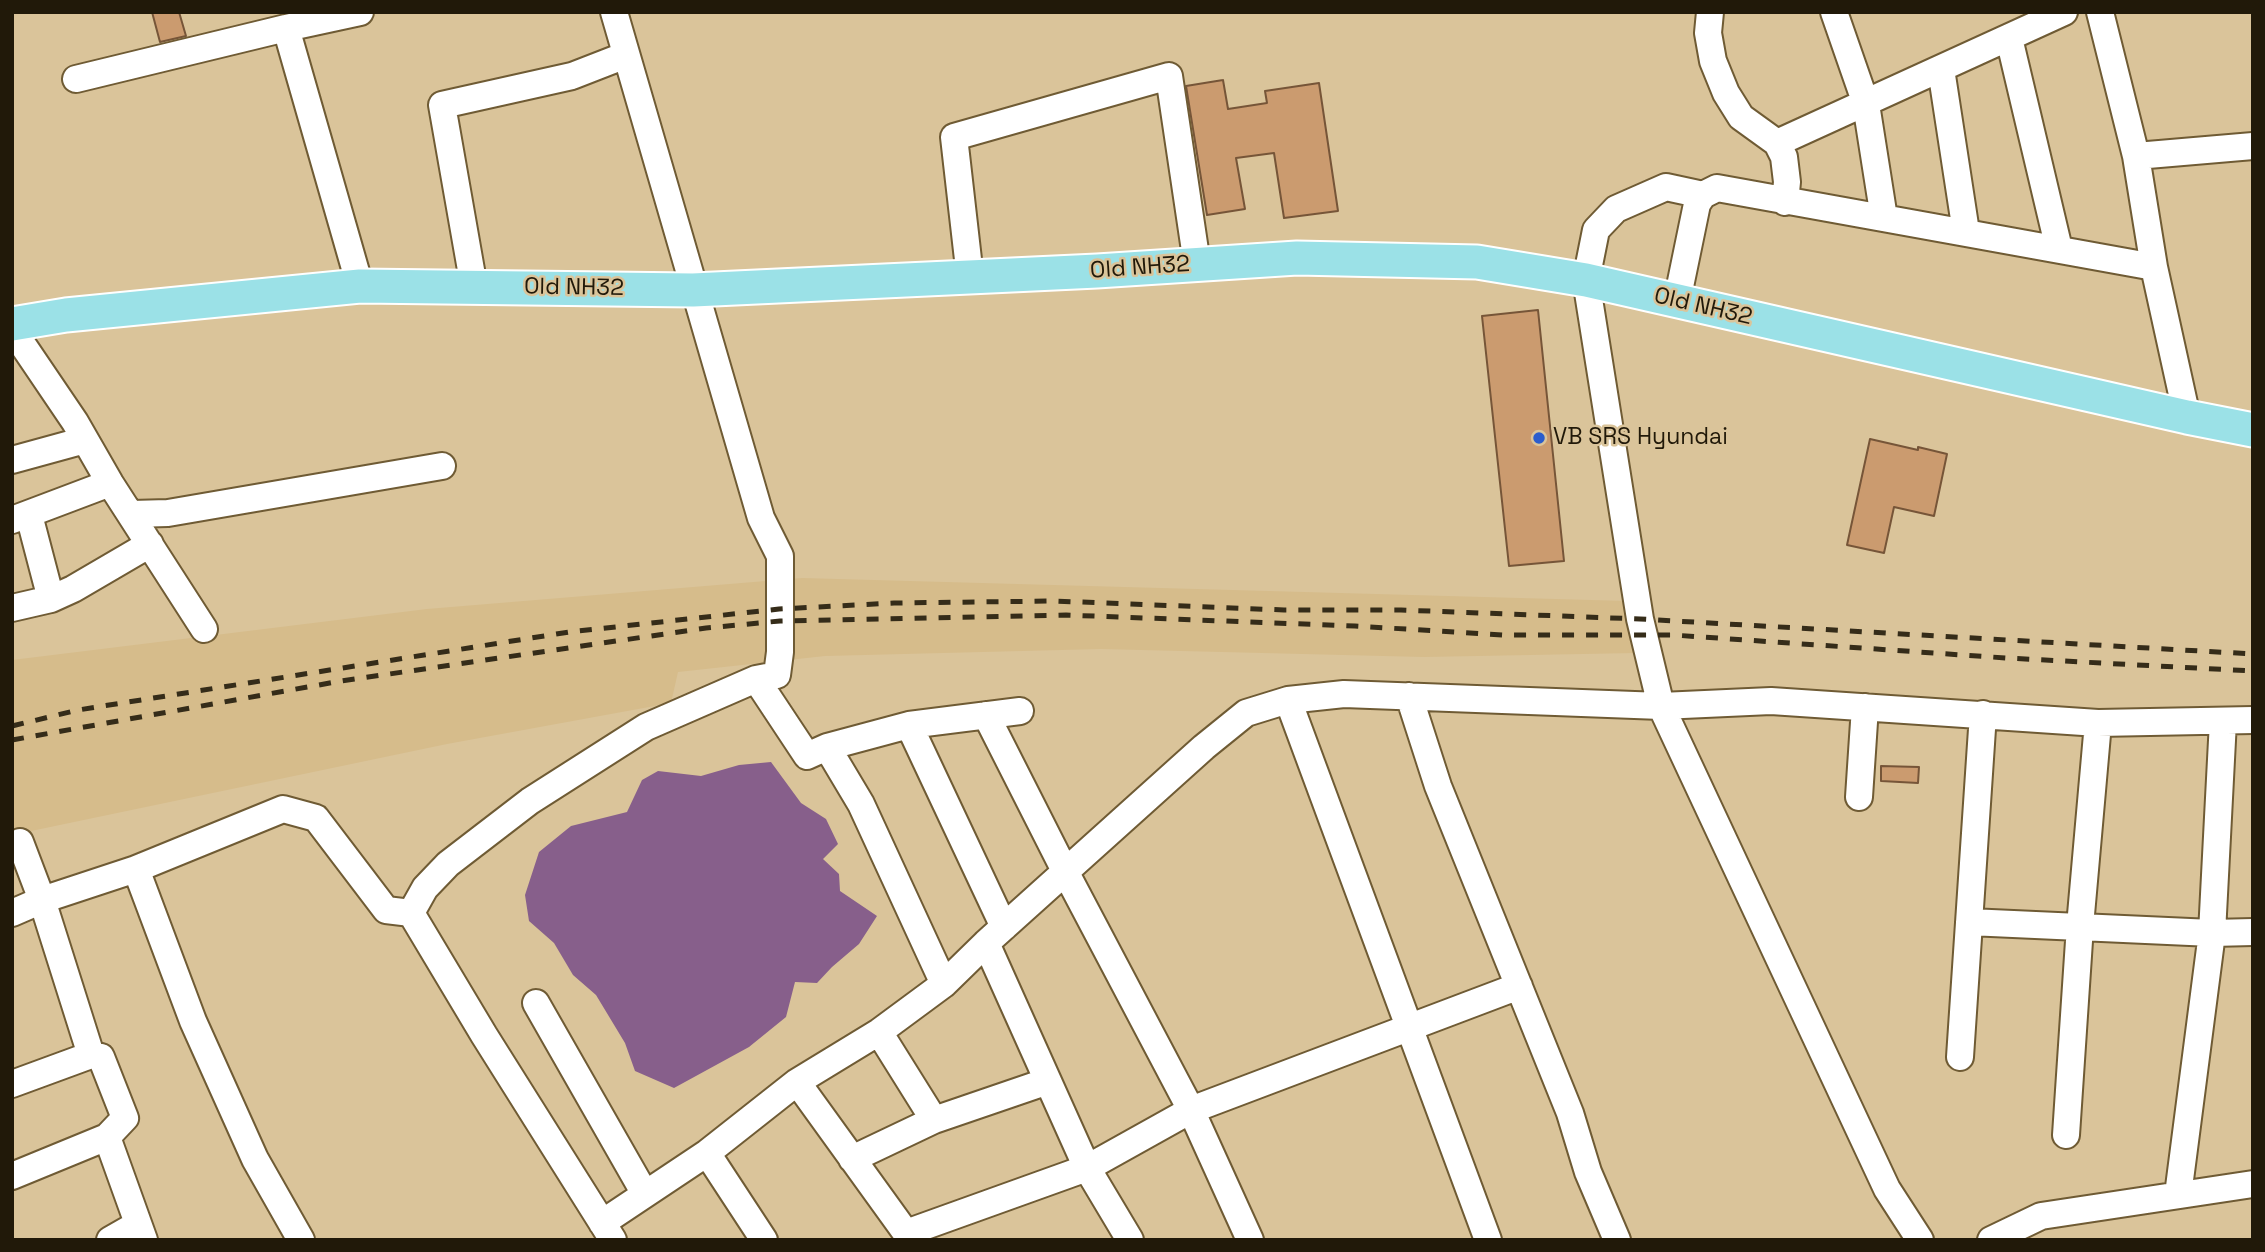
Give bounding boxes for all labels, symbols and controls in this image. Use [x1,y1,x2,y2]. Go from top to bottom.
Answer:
street label: Old NH32 [1089,251,1191,285]
street label: Old NH32 [524,273,624,303]
street label: Old NH32 [1651,282,1755,332]
place label: VB SRS Hyundai [1553,424,1728,452]
marker: VB SRS Hyundai [1531,430,1547,446]

